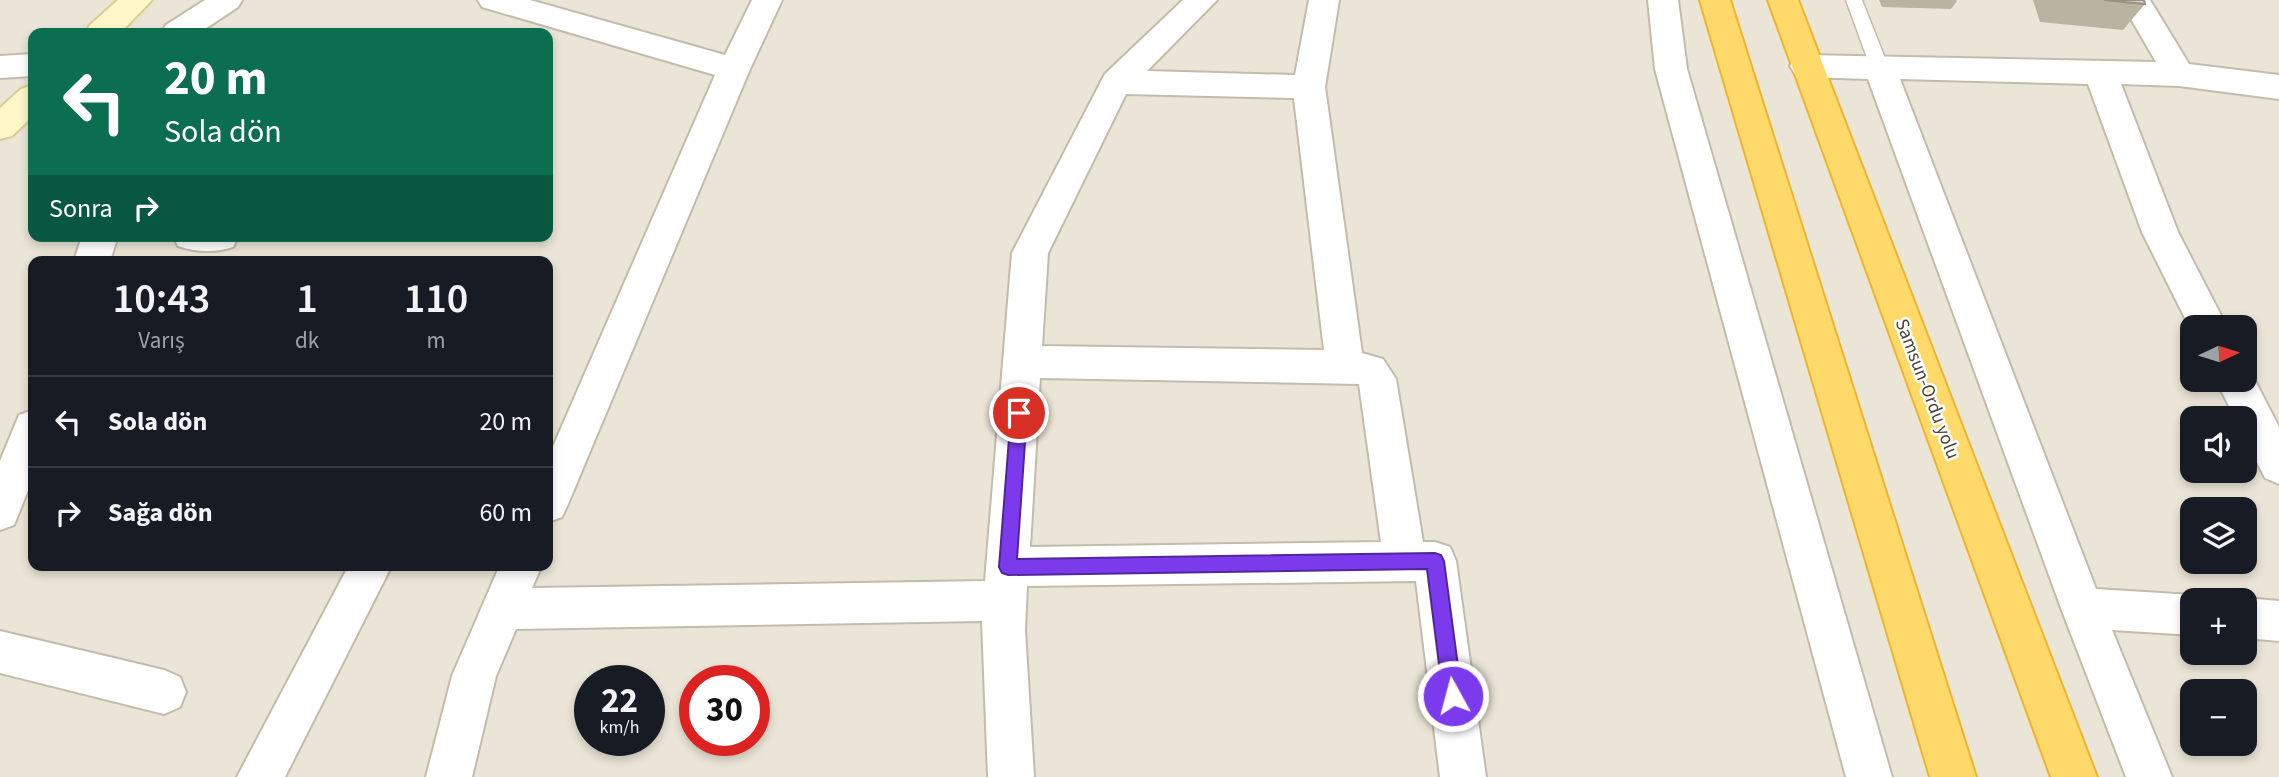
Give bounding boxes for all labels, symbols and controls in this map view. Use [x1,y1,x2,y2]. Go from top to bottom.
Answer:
text: 20 m [164,44,268,114]
icon: left [49,56,140,147]
text: Sola dön [164,109,282,155]
icon: right [127,189,165,227]
text: Sonra [49,190,113,227]
text: 10:43 [113,269,210,329]
text: 1 [296,269,318,329]
text: 110 [404,269,468,329]
street label: Samsun-Ordu yolu [1888,315,1966,463]
north arrow [2180,315,2258,392]
map controls [2180,315,2257,756]
text: Varış [138,324,185,357]
text: dk [295,324,319,357]
text: m [427,324,446,357]
pin [989,383,1049,443]
icon: arrive [1000,394,1038,432]
icon: left [49,403,87,441]
text: Sola dön [108,403,207,440]
text: 20 m [479,403,532,440]
button: sound [2180,406,2257,483]
icon: right [49,494,87,532]
text: Sağa dön [108,494,213,531]
text: 60 m [479,494,532,531]
button: layers [2180,497,2257,574]
button: + [2180,588,2257,665]
position arrow [1416,659,1490,733]
speed limit sign: 30 [679,665,770,756]
text: 22 [601,676,638,726]
button: − [2180,679,2257,756]
text: km/h [600,715,639,740]

